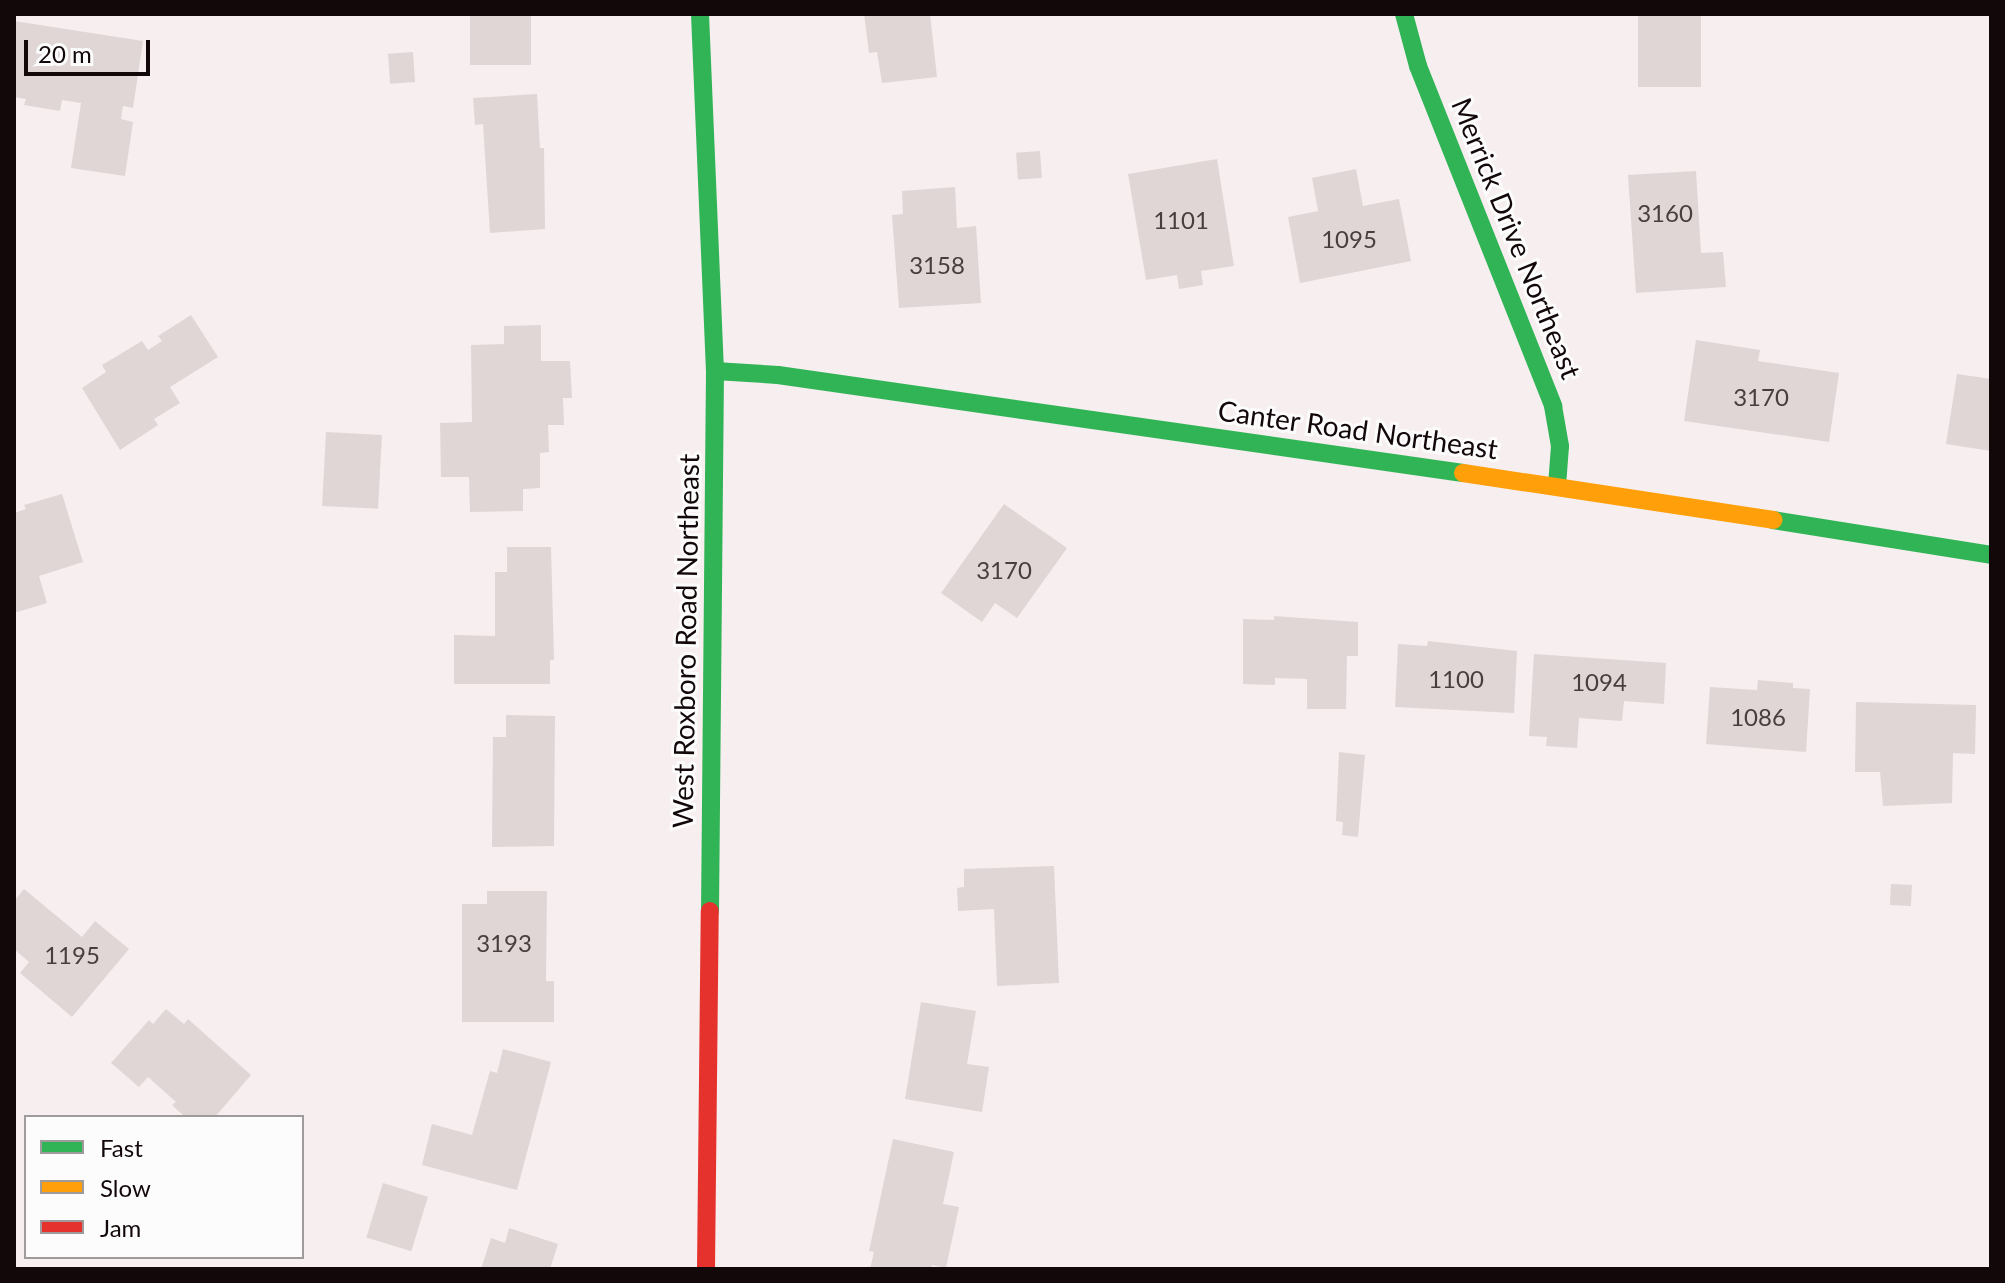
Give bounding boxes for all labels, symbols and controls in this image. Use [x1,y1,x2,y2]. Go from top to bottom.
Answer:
scale bar [28,24,154,74]
text: 20 m [38,39,92,68]
street label: Merrick Drive Northeast [1445,93,1589,383]
house number: 3160 [1637,199,1693,227]
house number: 1101 [1153,206,1209,234]
house number: 1095 [1321,225,1377,253]
house number: 3158 [909,251,965,279]
house number: 3170 [1733,383,1789,411]
street label: Canter Road Northeast [1216,393,1500,465]
street label: West Roxboro Road Northeast [665,454,705,828]
house number: 3170 [976,556,1032,584]
house number: 1100 [1428,665,1484,693]
house number: 1094 [1571,668,1627,696]
house number: 1086 [1730,703,1786,731]
house number: 3193 [476,929,532,957]
house number: 1195 [44,941,100,969]
legend [24,1115,304,1259]
text: Fast [100,1133,143,1162]
text: Slow [100,1173,151,1202]
text: Jam [100,1213,141,1242]

